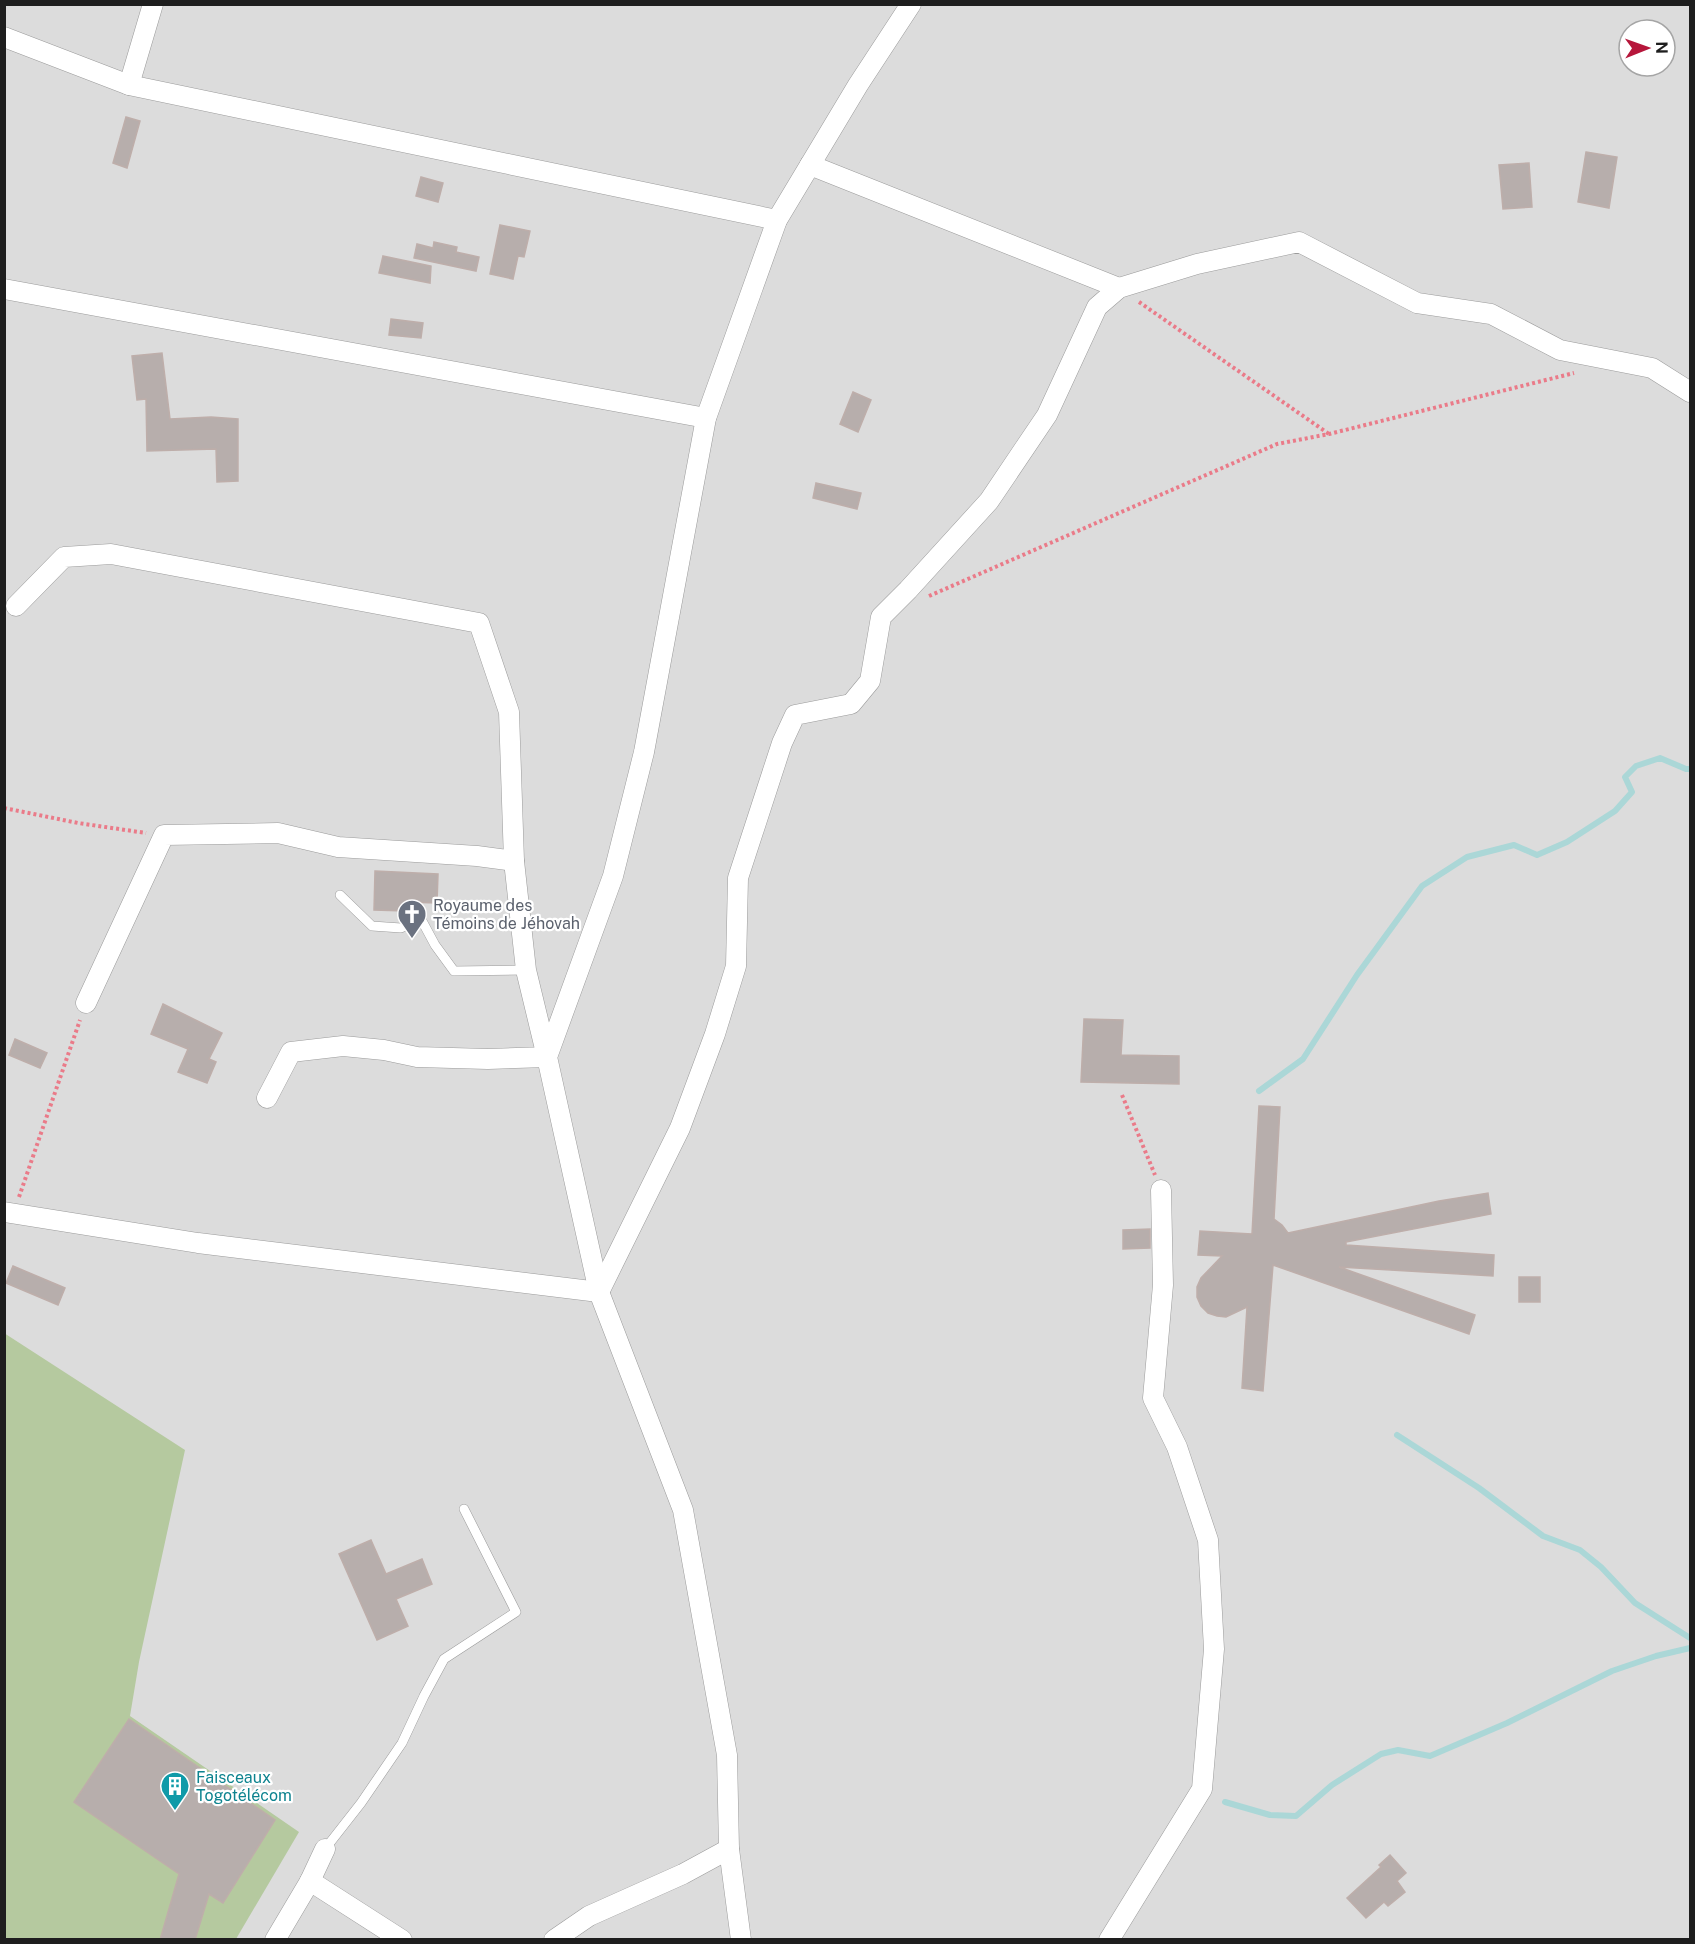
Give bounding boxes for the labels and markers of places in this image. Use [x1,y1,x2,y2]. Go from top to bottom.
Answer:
place label: Royaume des Témoins de Jéhovah [433,896,580,933]
church icon: Royaume des Témoins de Jéhovah [396,898,428,940]
place label: Faisceaux Togotélécom [196,1768,292,1805]
building icon: Faisceaux Togotélécom [159,1770,191,1812]

